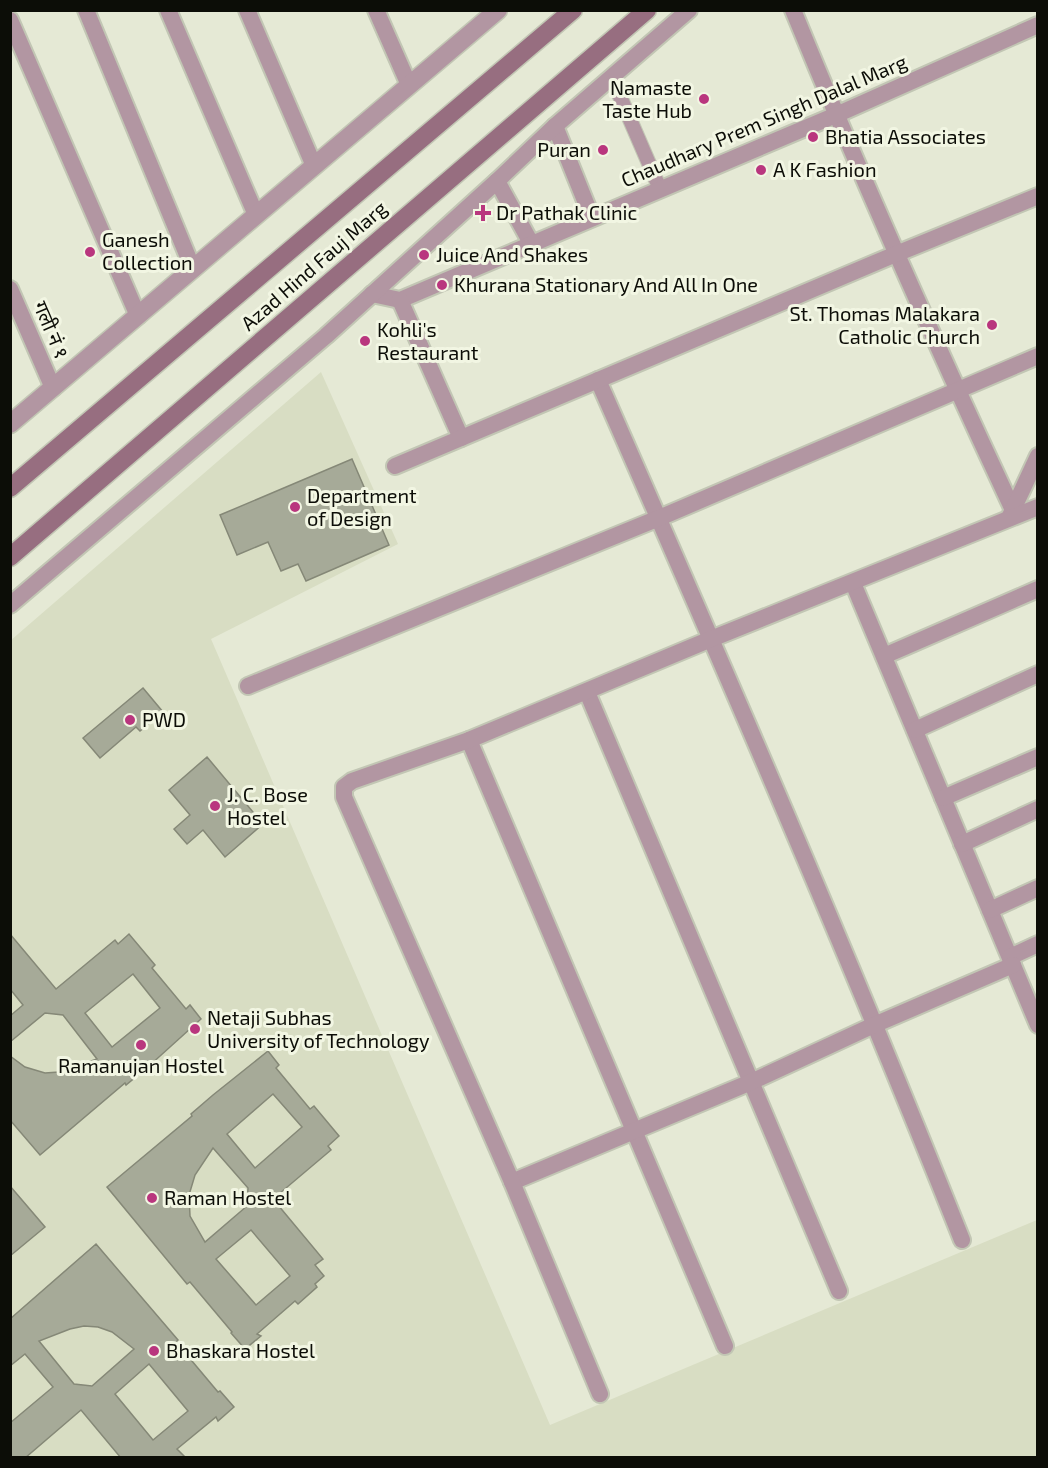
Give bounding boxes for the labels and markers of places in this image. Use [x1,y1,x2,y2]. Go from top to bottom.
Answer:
place label: Namaste Taste Hub [602,75,692,122]
marker: Namaste Taste Hub [697,92,711,106]
place label: Bhatia Associates [825,124,986,148]
marker: Bhatia Associates [806,130,820,144]
place label: Puran [537,137,591,161]
marker: Puran [596,143,610,157]
place label: A K Fashion [773,157,877,181]
marker: A K Fashion [754,163,768,177]
place label: Dr Pathak Clinic [496,200,638,224]
marker: Dr Pathak Clinic [474,204,492,222]
place label: Ganesh Collection [102,227,193,274]
place label: Juice And Shakes [436,242,588,266]
marker: Ganesh Collection [83,245,97,259]
marker: Juice And Shakes [417,248,431,262]
place label: Khurana Stationary And All In One [454,272,758,296]
marker: Khurana Stationary And All In One [435,278,449,292]
place label: St. Thomas Malakara Catholic Church [789,301,980,348]
place label: Kohli's Restaurant [377,317,479,364]
marker: St. Thomas Malakara Catholic Church [985,318,999,332]
marker: Kohli's Restaurant [358,334,372,348]
place label: Department of Design [307,483,417,530]
marker: Department of Design [288,500,302,514]
place label: PWD [142,707,186,731]
marker: PWD [123,713,137,727]
place label: J. C. Bose Hostel [227,782,308,829]
marker: J. C. Bose Hostel [208,799,222,813]
place label: Netaji Subhas University of Technology [207,1005,430,1052]
marker: Netaji Subhas University of Technology [188,1022,202,1036]
marker: Ramanujan Hostel [134,1038,148,1052]
place label: Ramanujan Hostel [58,1053,224,1077]
place label: Raman Hostel [164,1185,291,1209]
marker: Raman Hostel [145,1191,159,1205]
place label: Bhaskara Hostel [166,1338,315,1362]
marker: Bhaskara Hostel [147,1344,161,1358]

